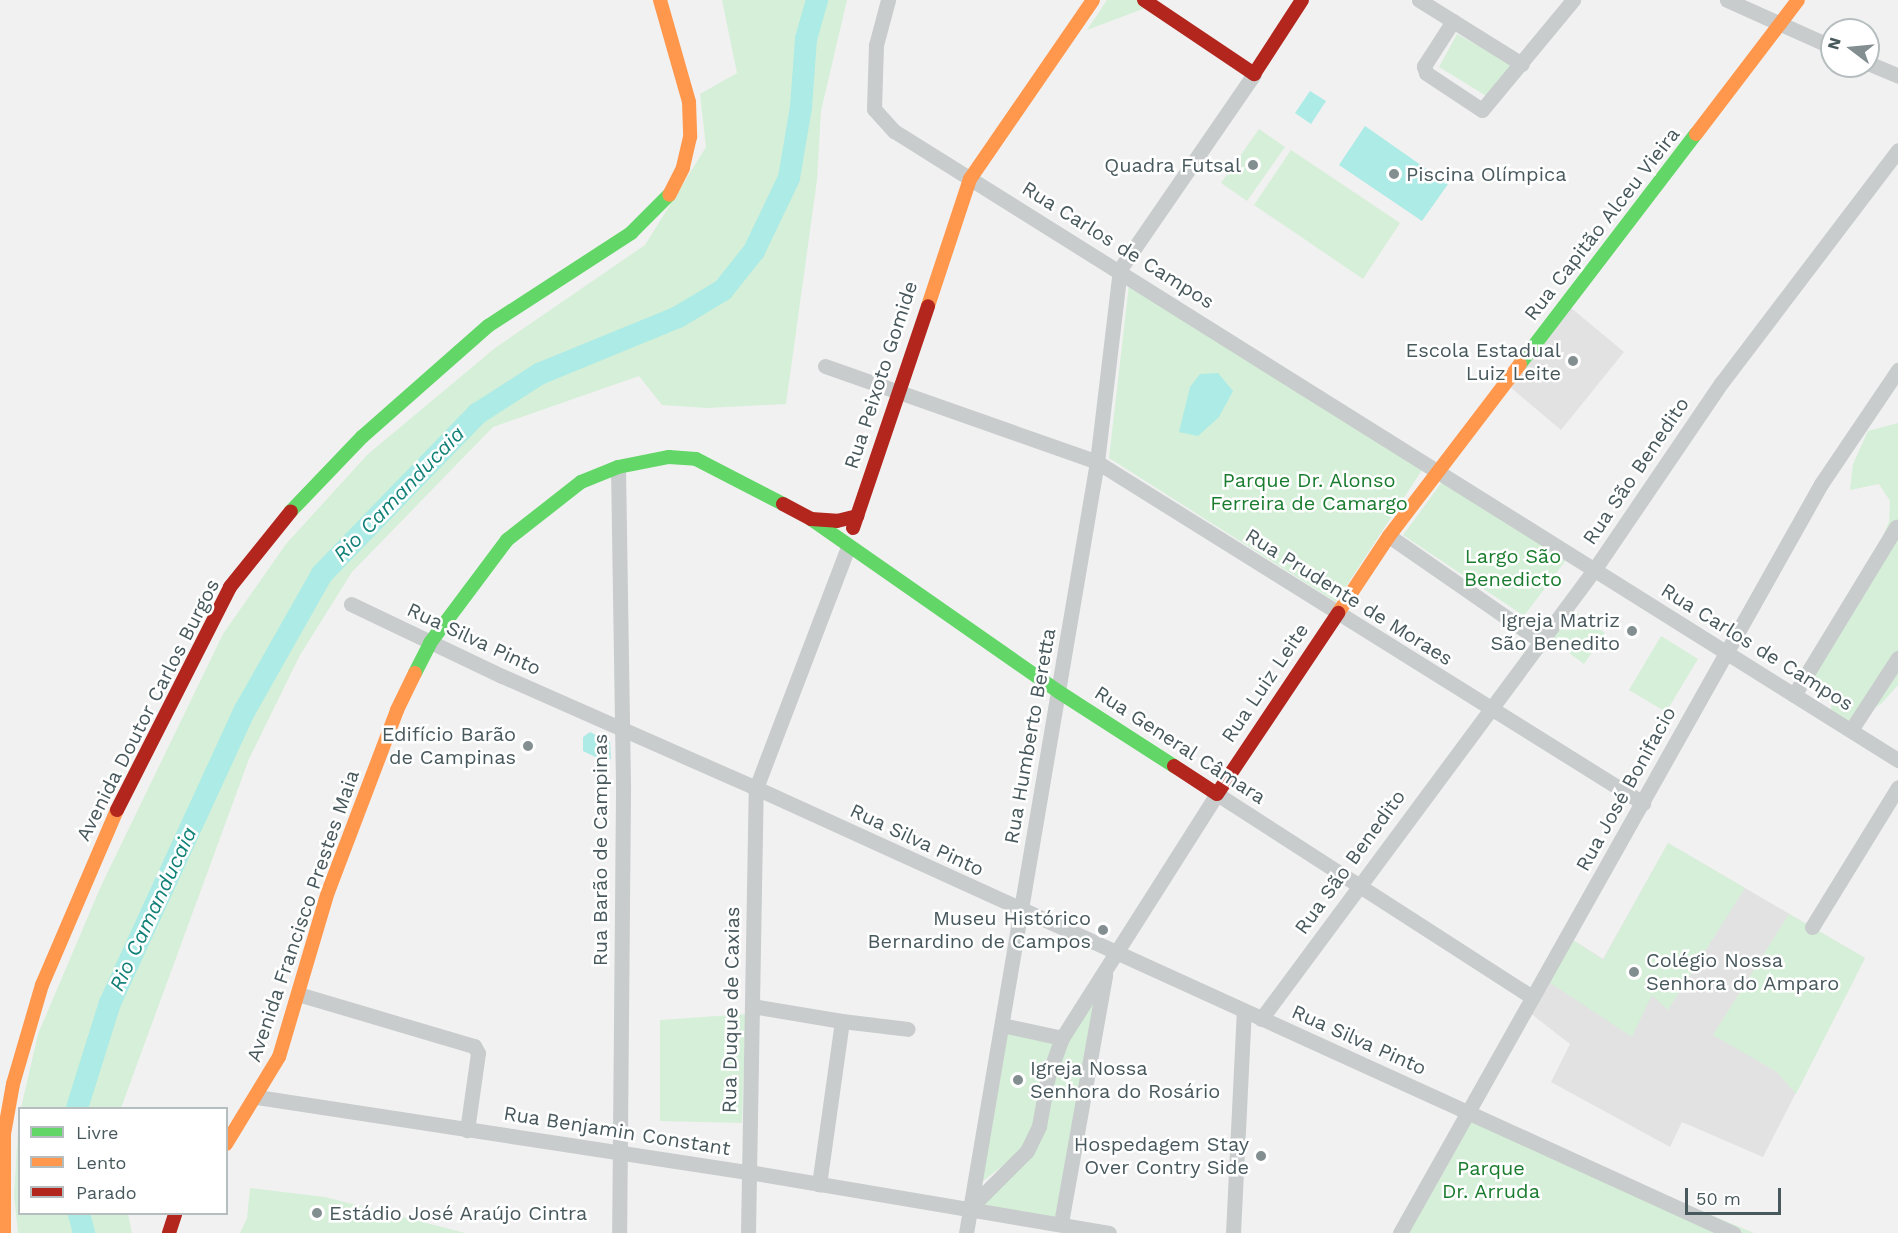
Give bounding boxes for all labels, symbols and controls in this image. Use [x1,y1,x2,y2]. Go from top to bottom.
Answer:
north arrow [1820,18,1880,78]
text: N [1823,35,1845,52]
street label: Rua Capitão Alceu Vieira [1518,122,1686,326]
place label: Quadra Futsal [1104,153,1241,177]
marker: Quadra Futsal [1246,158,1260,172]
place label: Piscina Olímpica [1406,162,1567,186]
marker: Piscina Olímpica [1387,167,1401,181]
street label: Rua Carlos de Campos [1017,176,1219,314]
street label: Rua Peixoto Gomide [839,278,923,472]
place label: Escola Estadual Luiz Leite [1405,338,1561,385]
marker: Escola Estadual Luiz Leite [1566,354,1580,368]
street label: Rua São Benedito [1578,393,1694,549]
water label: Rio Camanducaia [328,421,470,567]
park label: Parque Dr. Alonso Ferreira de Camargo [1210,468,1408,515]
street label: Rua Prudente de Moraes [1241,523,1457,671]
park label: Largo São Benedicto [1464,544,1562,591]
street label: Avenida Doutor Carlos Burgos [71,575,225,845]
street label: Rua Carlos de Campos [1656,578,1858,716]
street label: Rua Silva Pinto [403,597,545,681]
place label: Igreja Matriz São Benedito [1490,608,1620,655]
street label: Rua Luiz Leite [1216,619,1314,747]
marker: Igreja Matriz São Benedito [1625,624,1639,638]
street label: Rua Humberto Beretta [999,626,1061,846]
street label: Rua General Câmara [1089,680,1271,810]
street label: Rua José Bonifacio [1571,702,1681,876]
place label: Edifício Barão de Campinas [382,722,516,769]
street label: Rua Barão de Campinas [588,733,612,967]
marker: Edifício Barão de Campinas [521,739,535,753]
street label: Avenida Francisco Prestes Maia [242,767,364,1065]
street label: Rua São Benedito [1289,785,1411,939]
street label: Rua Silva Pinto [846,798,988,882]
water label: Rio Camanducaia [104,823,202,995]
street label: Rua Duque de Caxias [717,906,745,1114]
place label: Museu Histórico Bernardino de Campos [868,906,1091,953]
marker: Museu Histórico Bernardino de Campos [1096,923,1110,937]
place label: Colégio Nossa Senhora do Amparo [1646,948,1840,995]
marker: Colégio Nossa Senhora do Amparo [1627,965,1641,979]
street label: Rua Silva Pinto [1288,999,1430,1081]
place label: Igreja Nossa Senhora do Rosário [1030,1056,1221,1103]
marker: Igreja Nossa Senhora do Rosário [1011,1073,1025,1087]
street label: Rua Benjamin Constant [502,1101,732,1161]
legend [18,1107,228,1215]
text: Livre [76,1122,118,1143]
place label: Hospedagem Stay Over Contry Side [1074,1132,1249,1179]
marker: Hospedagem Stay Over Contry Side [1254,1149,1268,1163]
text: Lento [76,1152,126,1173]
park label: Parque Dr. Arruda [1442,1157,1540,1204]
scale bar [1688,1176,1784,1214]
text: Parado [76,1182,137,1203]
text: 50 m [1696,1188,1741,1209]
place label: Estádio José Araújo Cintra [329,1201,588,1225]
marker: Estádio José Araújo Cintra [310,1206,324,1220]

